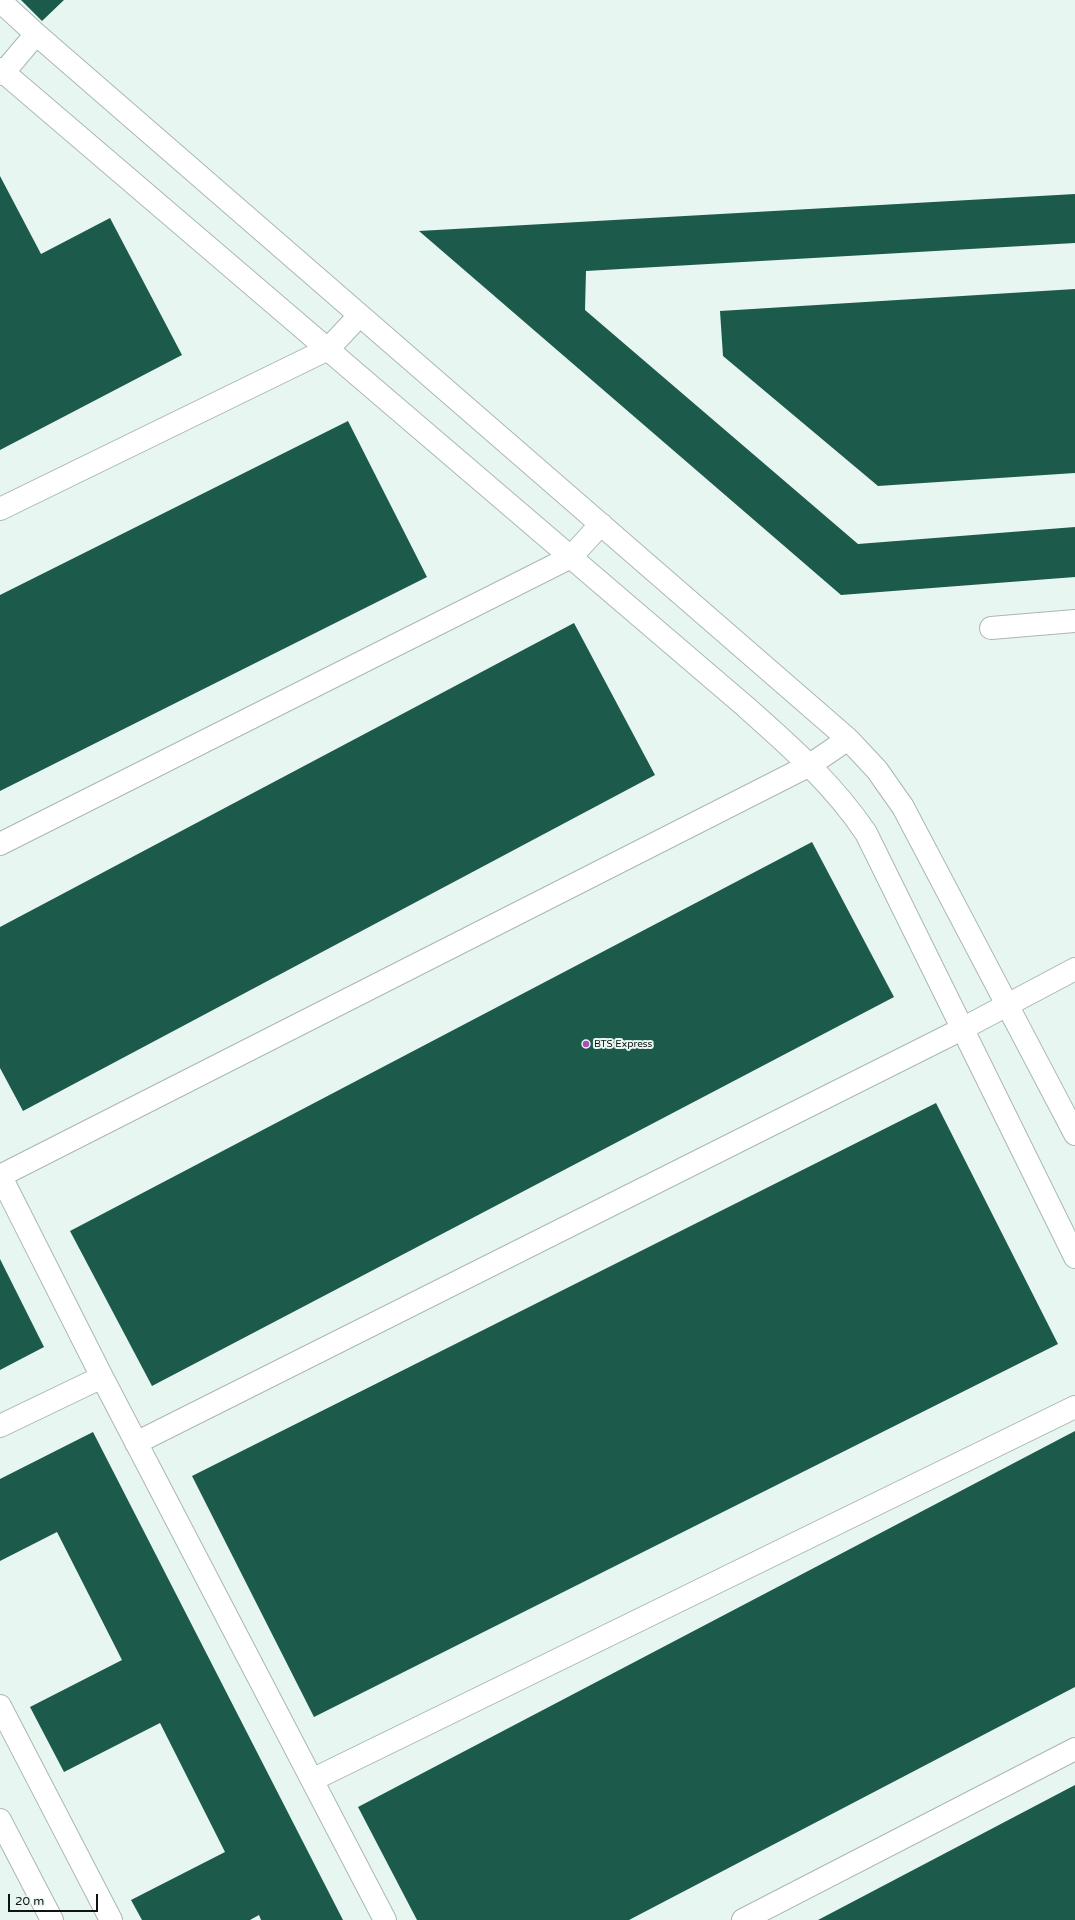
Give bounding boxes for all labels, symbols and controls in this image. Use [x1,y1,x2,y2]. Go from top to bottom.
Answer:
place label: BTS Express [594,1038,652,1050]
marker: BTS Express [581,1039,591,1049]
scale bar [10,1886,100,1912]
text: 20 m [15,1894,44,1908]

